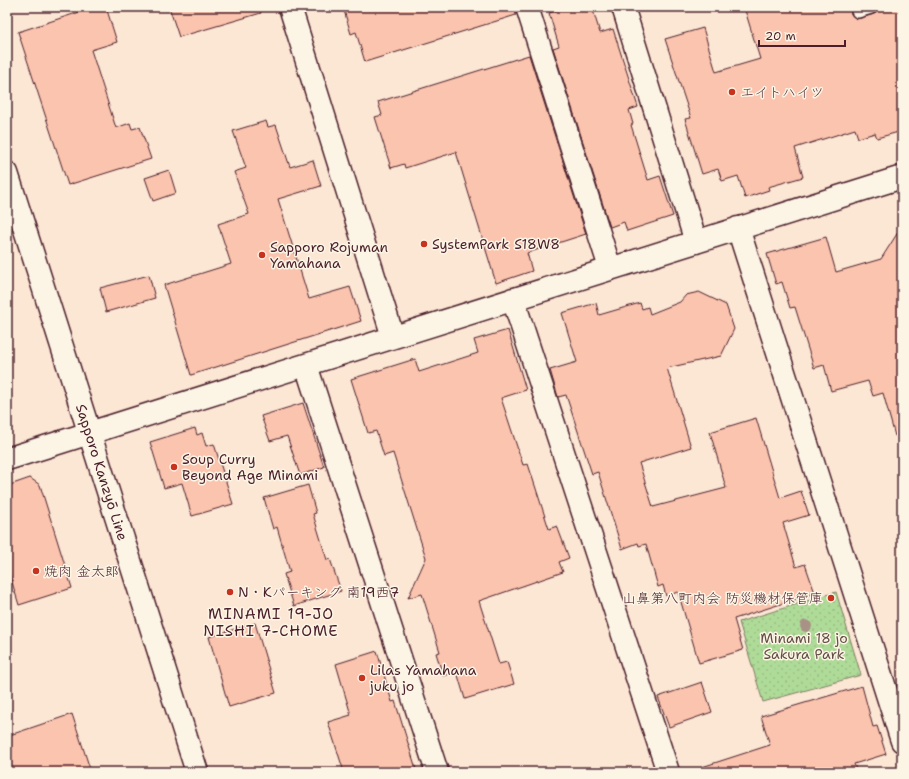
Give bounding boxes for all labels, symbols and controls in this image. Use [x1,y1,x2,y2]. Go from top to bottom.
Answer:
scale bar [759,22,845,48]
text: 20 m [765,28,796,44]
place label: エイトハイツ [740,83,824,101]
marker: エイトハイツ [727,87,737,97]
place label: SystemPark S18W8 [432,235,560,253]
place label: Sapporo Rojuman Yamahana [270,238,389,272]
marker: SystemPark S18W8 [419,239,429,249]
marker: Sapporo Rojuman Yamahana [257,250,267,260]
street label: Sapporo Kanzyō Line [72,402,132,543]
place label: Soup Curry Beyond Age Minami [182,450,318,484]
marker: Soup Curry Beyond Age Minami [169,462,179,472]
place label: 焼肉 金太郎 [44,562,119,580]
marker: 焼肉 金太郎 [31,566,41,576]
place label: N・Kパーキング 南19西7 [238,583,399,601]
marker: N・Kパーキング 南19西7 [225,587,235,597]
place label: 山鼻第八町内会 防災機材保管庫 [622,589,823,607]
marker: 山鼻第八町内会 防災機材保管庫 [826,593,836,603]
district label: MINAMI 19-JO NISHI 7-CHOME [203,604,339,641]
park label: Minami 18 jo Sakura Park [760,629,848,663]
place label: Lilas Yamahana juku jo [369,661,477,695]
marker: Lilas Yamahana juku jo [357,673,367,683]

